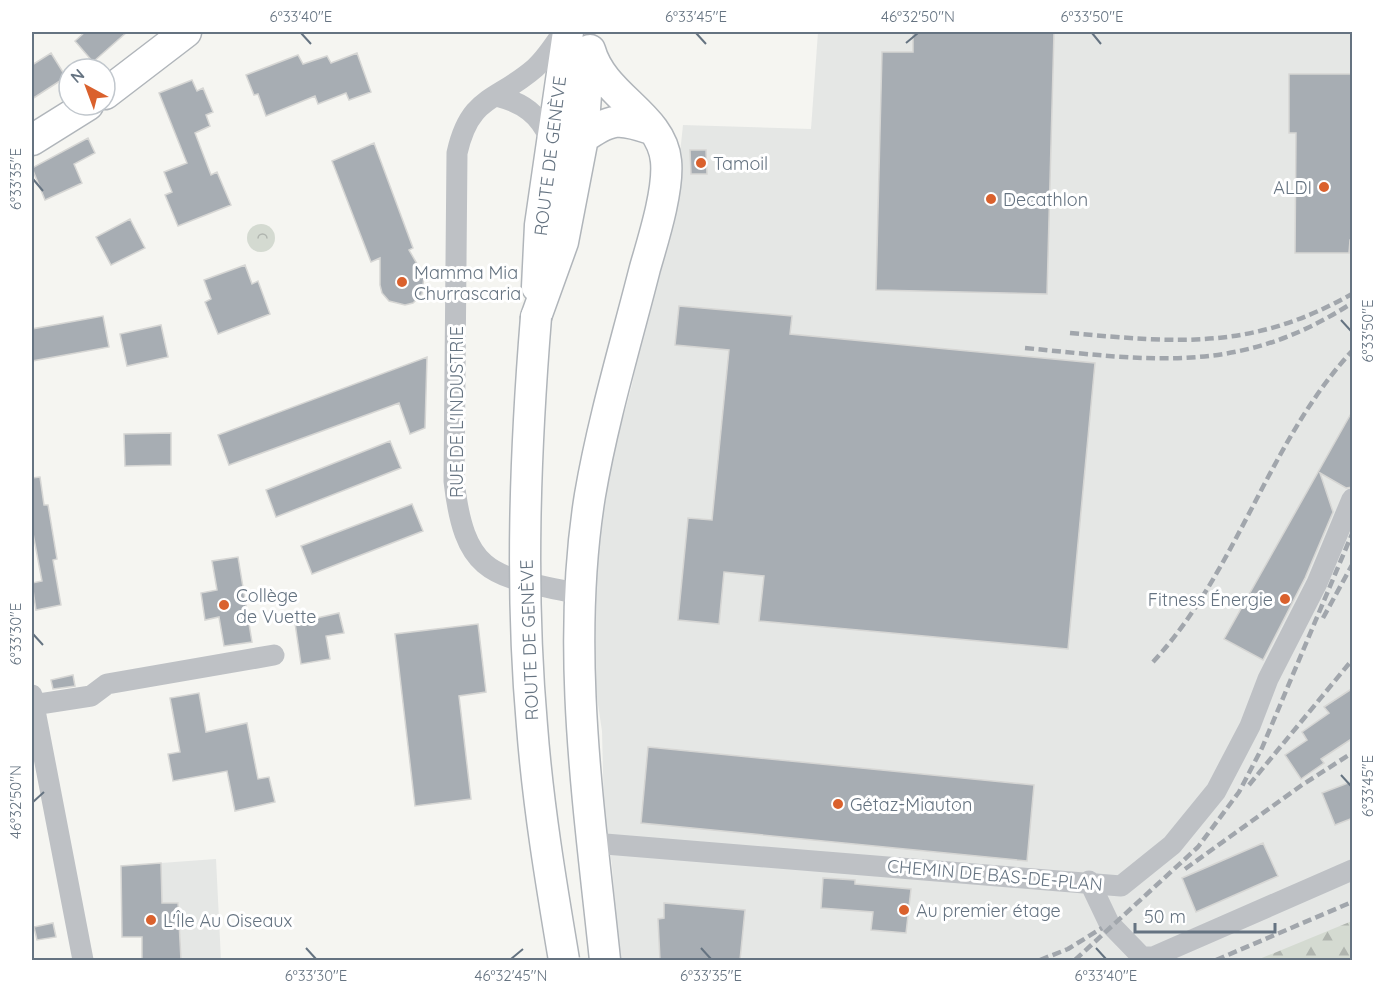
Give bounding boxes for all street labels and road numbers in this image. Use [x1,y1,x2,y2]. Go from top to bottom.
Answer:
street label: ROUTE DE GENÈVE [529,75,571,237]
street label: RUE DE L'INDUSTRIE [445,326,468,498]
street label: ROUTE DE GENÈVE [515,559,543,721]
street label: CHEMIN DE BAS-DE-PLAN [886,854,1104,896]

